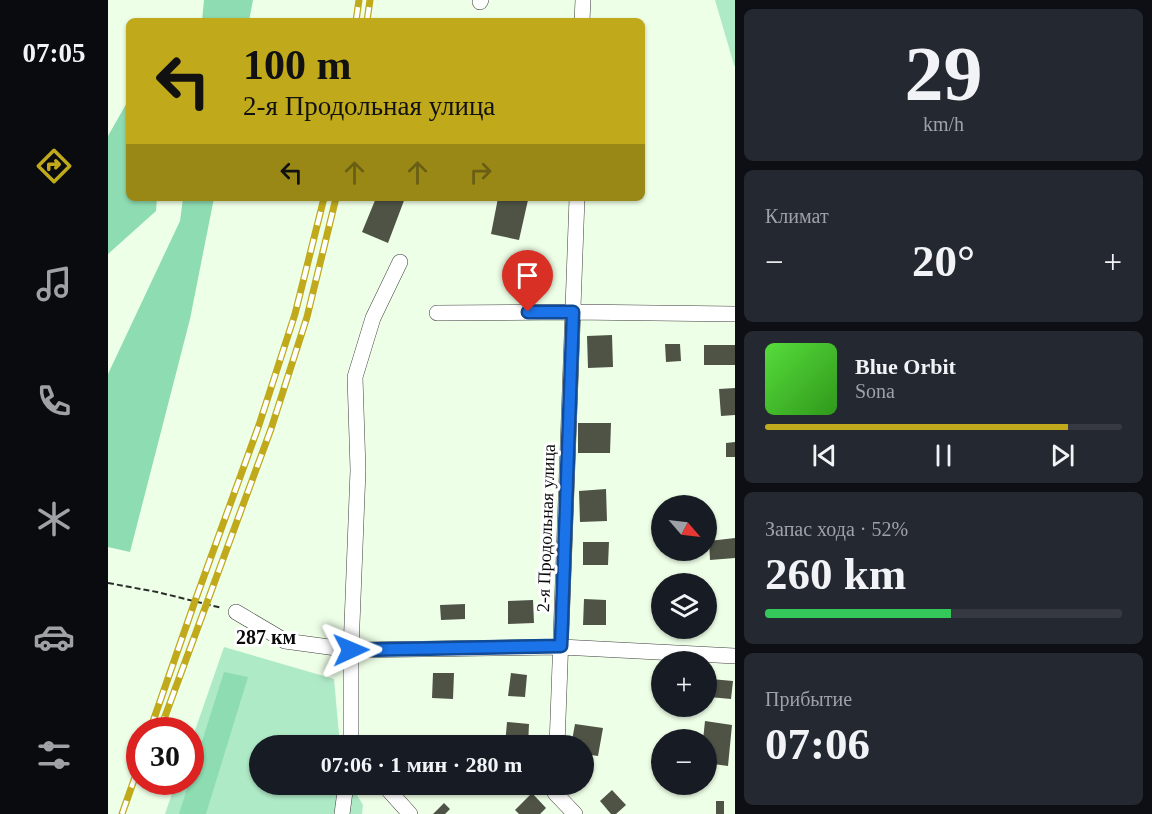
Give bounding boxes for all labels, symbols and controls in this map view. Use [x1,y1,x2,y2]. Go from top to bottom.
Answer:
text: 29 [905,30,983,117]
text: 07:05 [23,38,86,68]
icon: left [144,42,222,120]
text: 100 m [243,42,352,88]
text: 2-я Продольная улица [243,91,495,121]
text: km/h [923,113,964,135]
icon: directions [33,145,75,187]
icon: left [275,156,308,189]
icon: ahead [338,156,371,189]
icon: ahead [401,156,434,189]
icon: right [464,156,497,189]
text: Климат [765,205,829,227]
text: 20° [912,236,975,286]
text: − [765,244,784,280]
text: + [1103,244,1122,280]
pin [502,250,553,312]
icon: arrive [511,259,544,292]
icon: music [33,263,75,305]
text: Blue Orbit [855,354,956,379]
icon: phone [33,380,75,422]
text: Sona [855,380,895,402]
icon: previous [808,439,841,472]
icon: pause [927,439,960,472]
icon: next [1046,439,1079,472]
street label: 2-я Продольная улица [533,444,559,612]
north arrow [651,495,717,561]
map controls [651,495,717,795]
icon: climate [33,498,75,540]
text: Запас хода · 52% [765,518,908,540]
text: 260 km [765,549,906,599]
button: layers [651,573,717,639]
icon: car [33,616,75,658]
position arrow [319,618,383,682]
district label: 287 км [236,626,296,648]
button: + [651,651,717,717]
text: Прибытие [765,688,852,710]
speed limit sign: 30 [126,717,204,795]
text: 07:06 [765,719,870,769]
button: − [651,729,717,795]
icon: filters [33,734,75,776]
text: 07:06 · 1 мин · 280 m [321,752,522,777]

